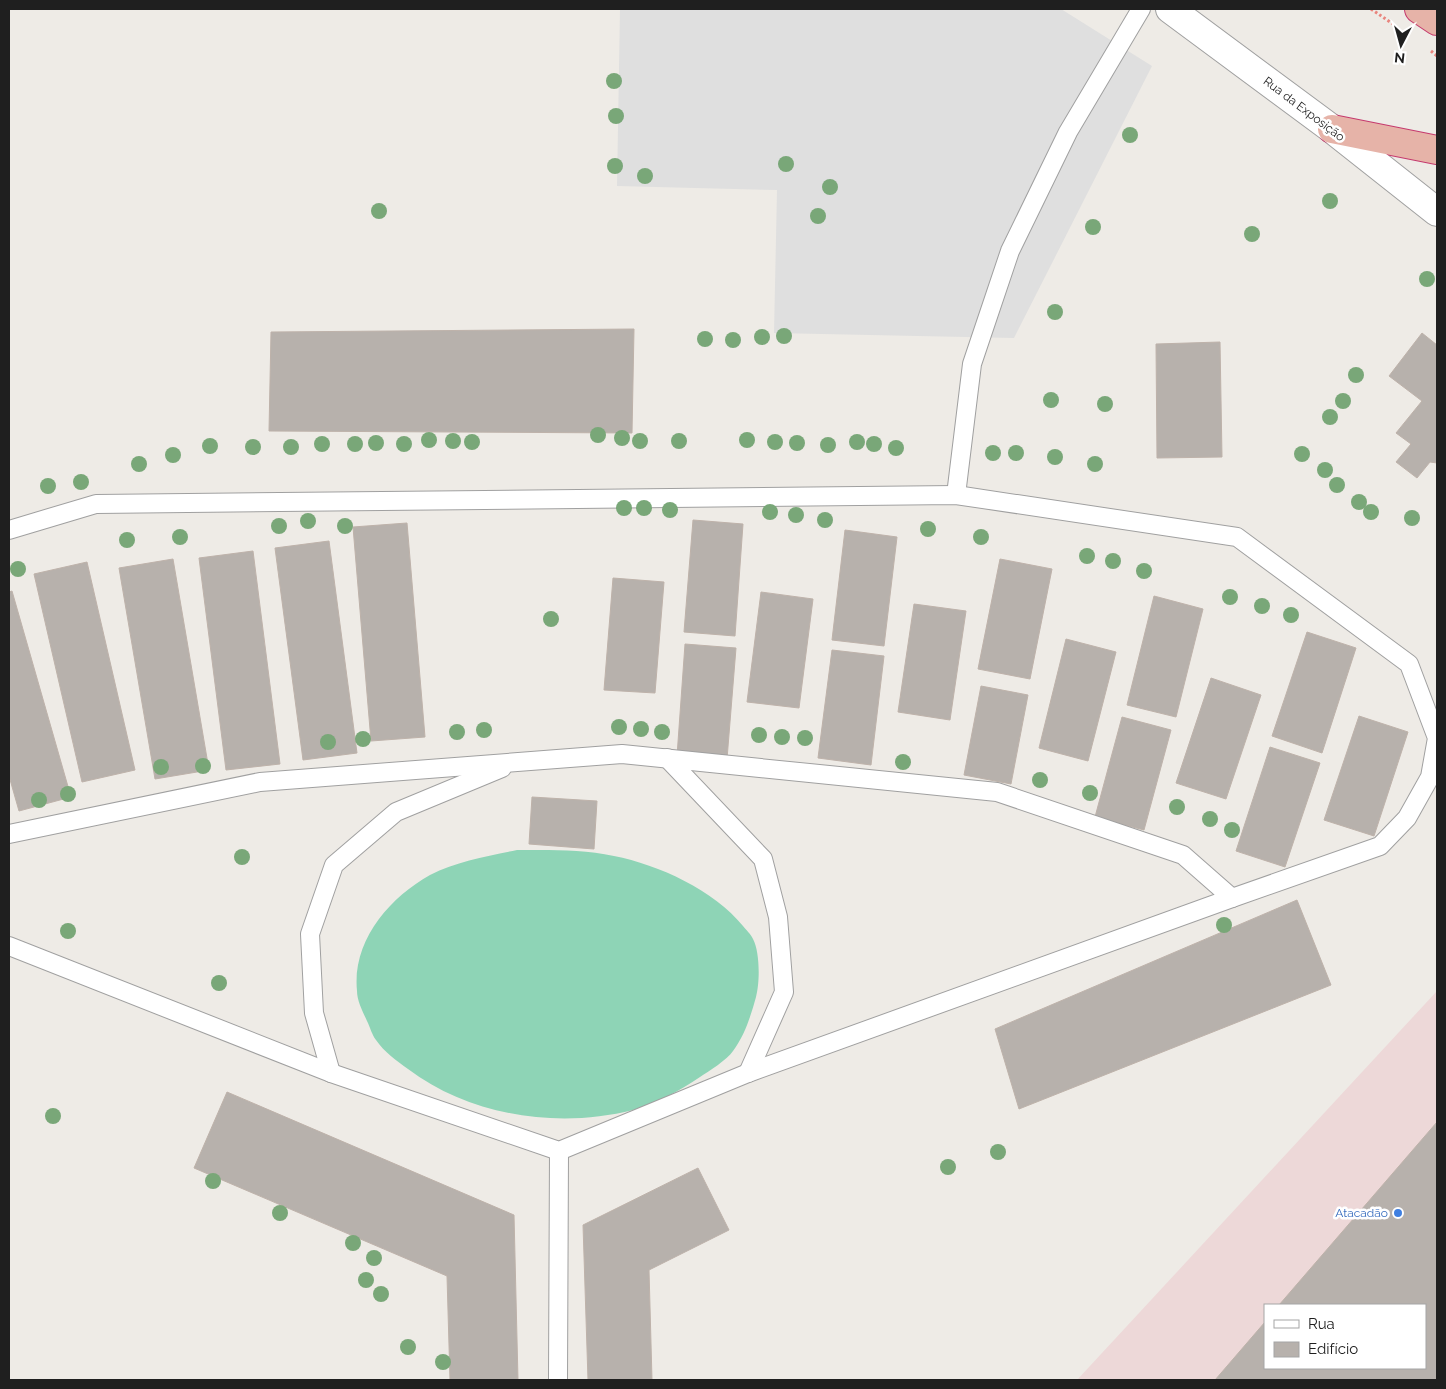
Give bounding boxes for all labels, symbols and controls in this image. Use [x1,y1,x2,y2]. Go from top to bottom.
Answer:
north arrow [1376,20,1426,70]
text: N [1393,49,1406,66]
street label: Rua da Exposição [1261,74,1347,144]
place label: Atacadão [1335,1206,1388,1220]
marker: Atacadão [1392,1207,1404,1219]
legend [1264,1304,1426,1369]
text: Rua [1308,1315,1335,1333]
text: Edifício [1308,1340,1358,1358]

